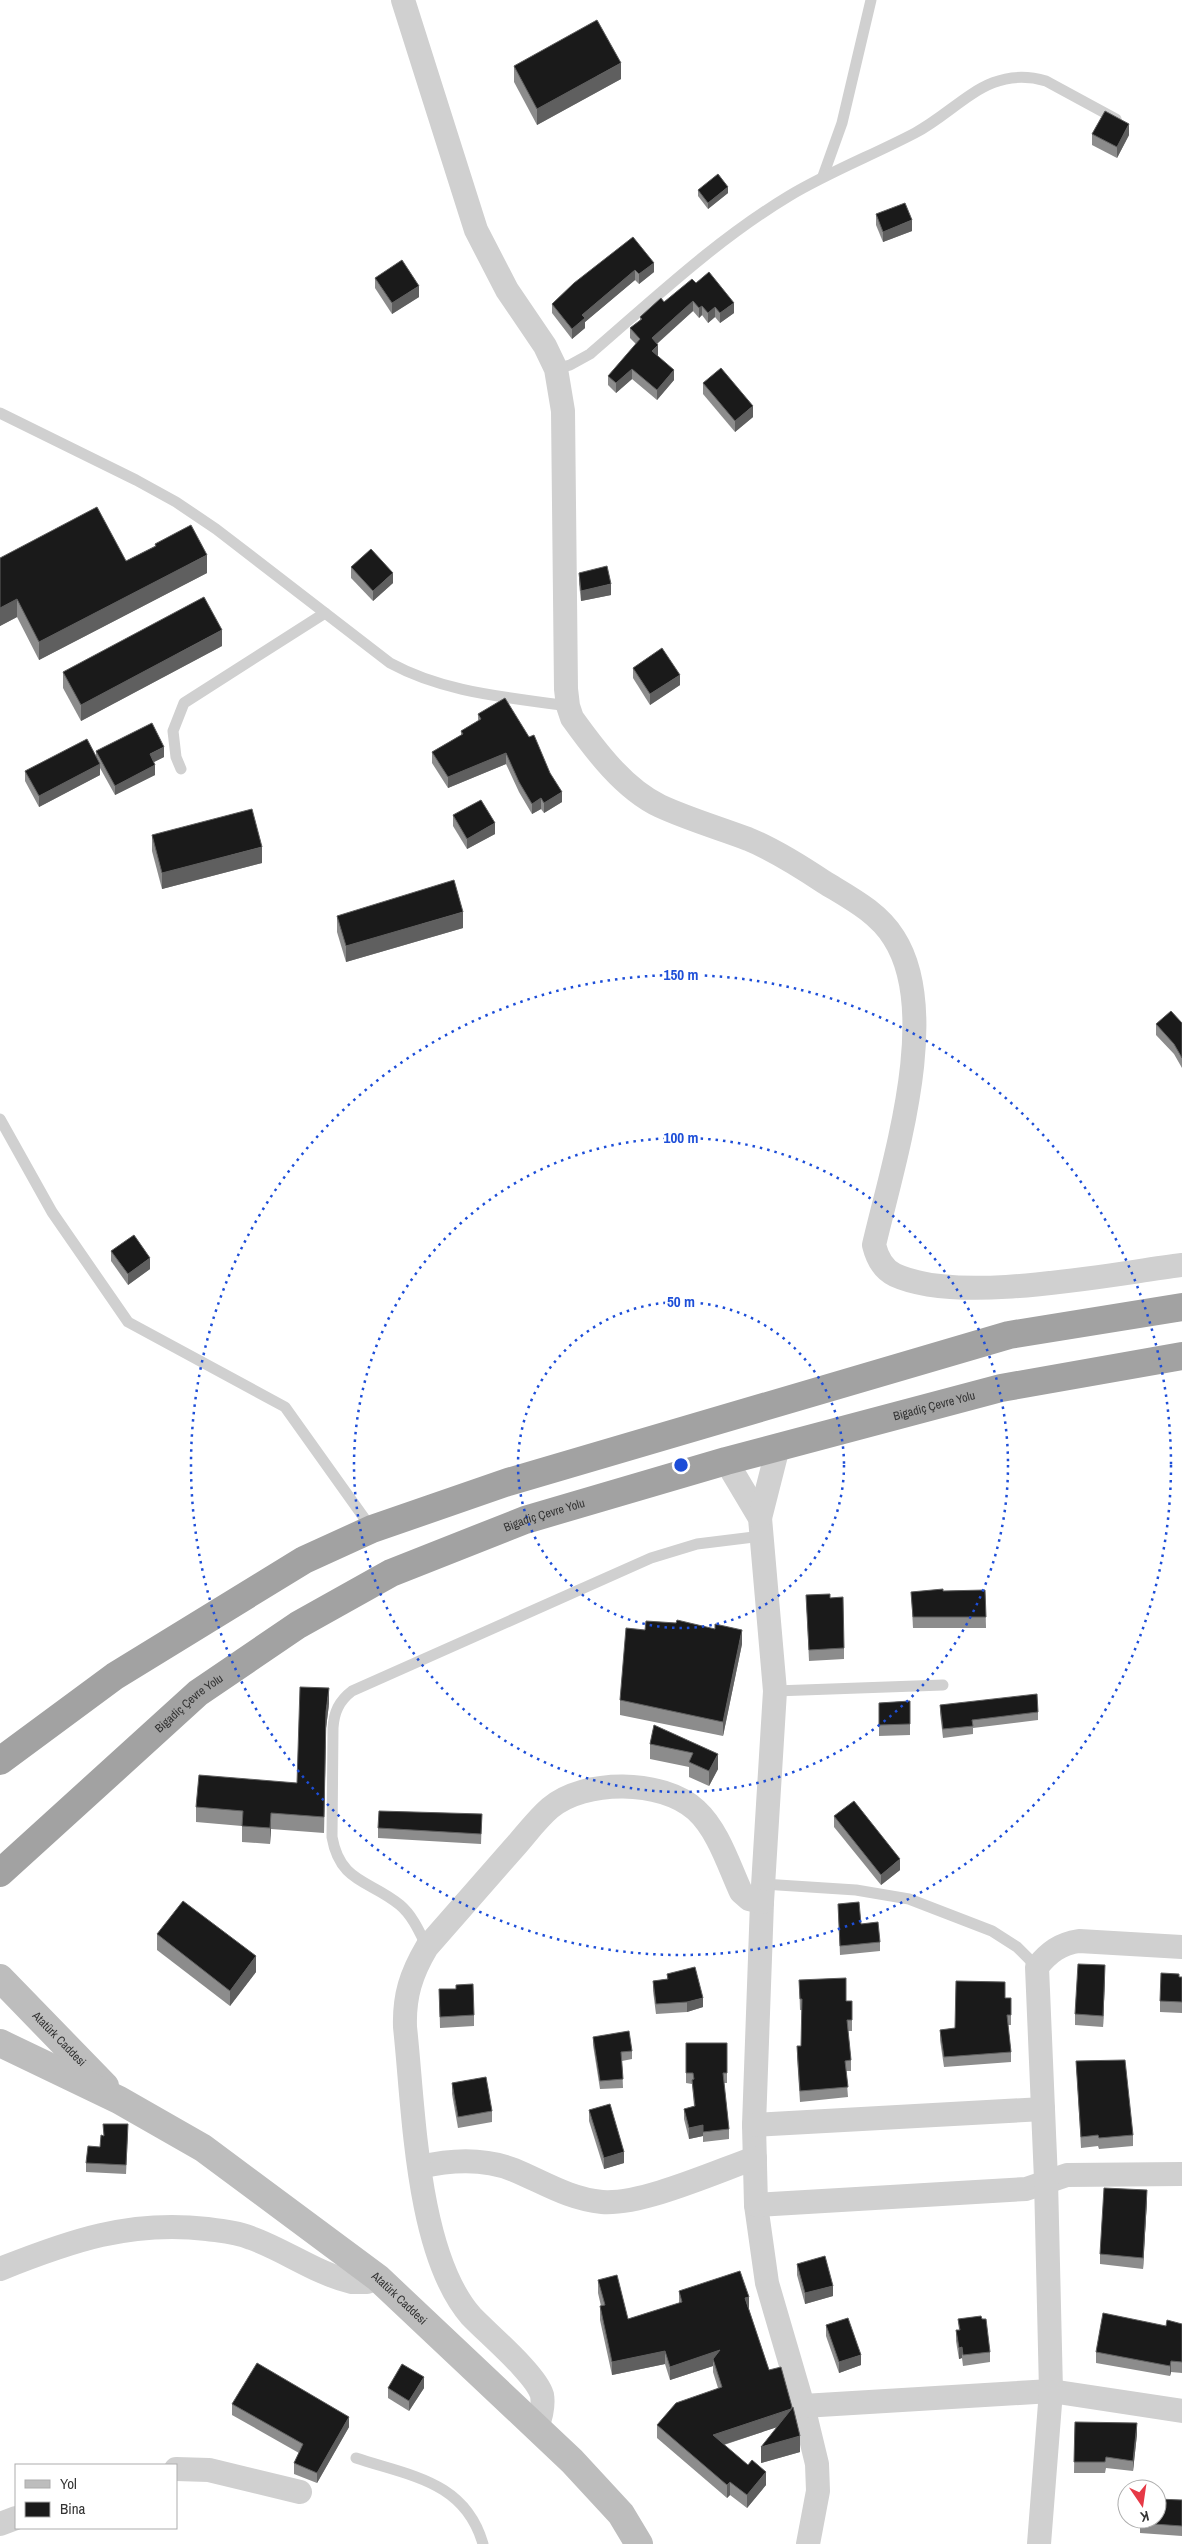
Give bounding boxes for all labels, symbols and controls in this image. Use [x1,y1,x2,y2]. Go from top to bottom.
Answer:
text: 150 m [664,964,698,985]
text: 100 m [664,1127,698,1148]
text: 50 m [667,1291,695,1312]
street label: Bigadiç Çevre Yolu [891,1387,977,1424]
centre of rings [672,1456,690,1474]
street label: Bigadiç Çevre Yolu [501,1495,587,1536]
street label: Bigadiç Çevre Yolu [151,1670,226,1736]
street label: Atatürk Caddesi [28,2007,90,2070]
street label: Atatürk Caddesi [368,2267,431,2328]
legend [15,2464,178,2529]
text: Yol [60,2473,77,2494]
north arrow [1117,2479,1167,2529]
text: Bina [60,2498,85,2519]
text: K [1138,2507,1151,2527]

